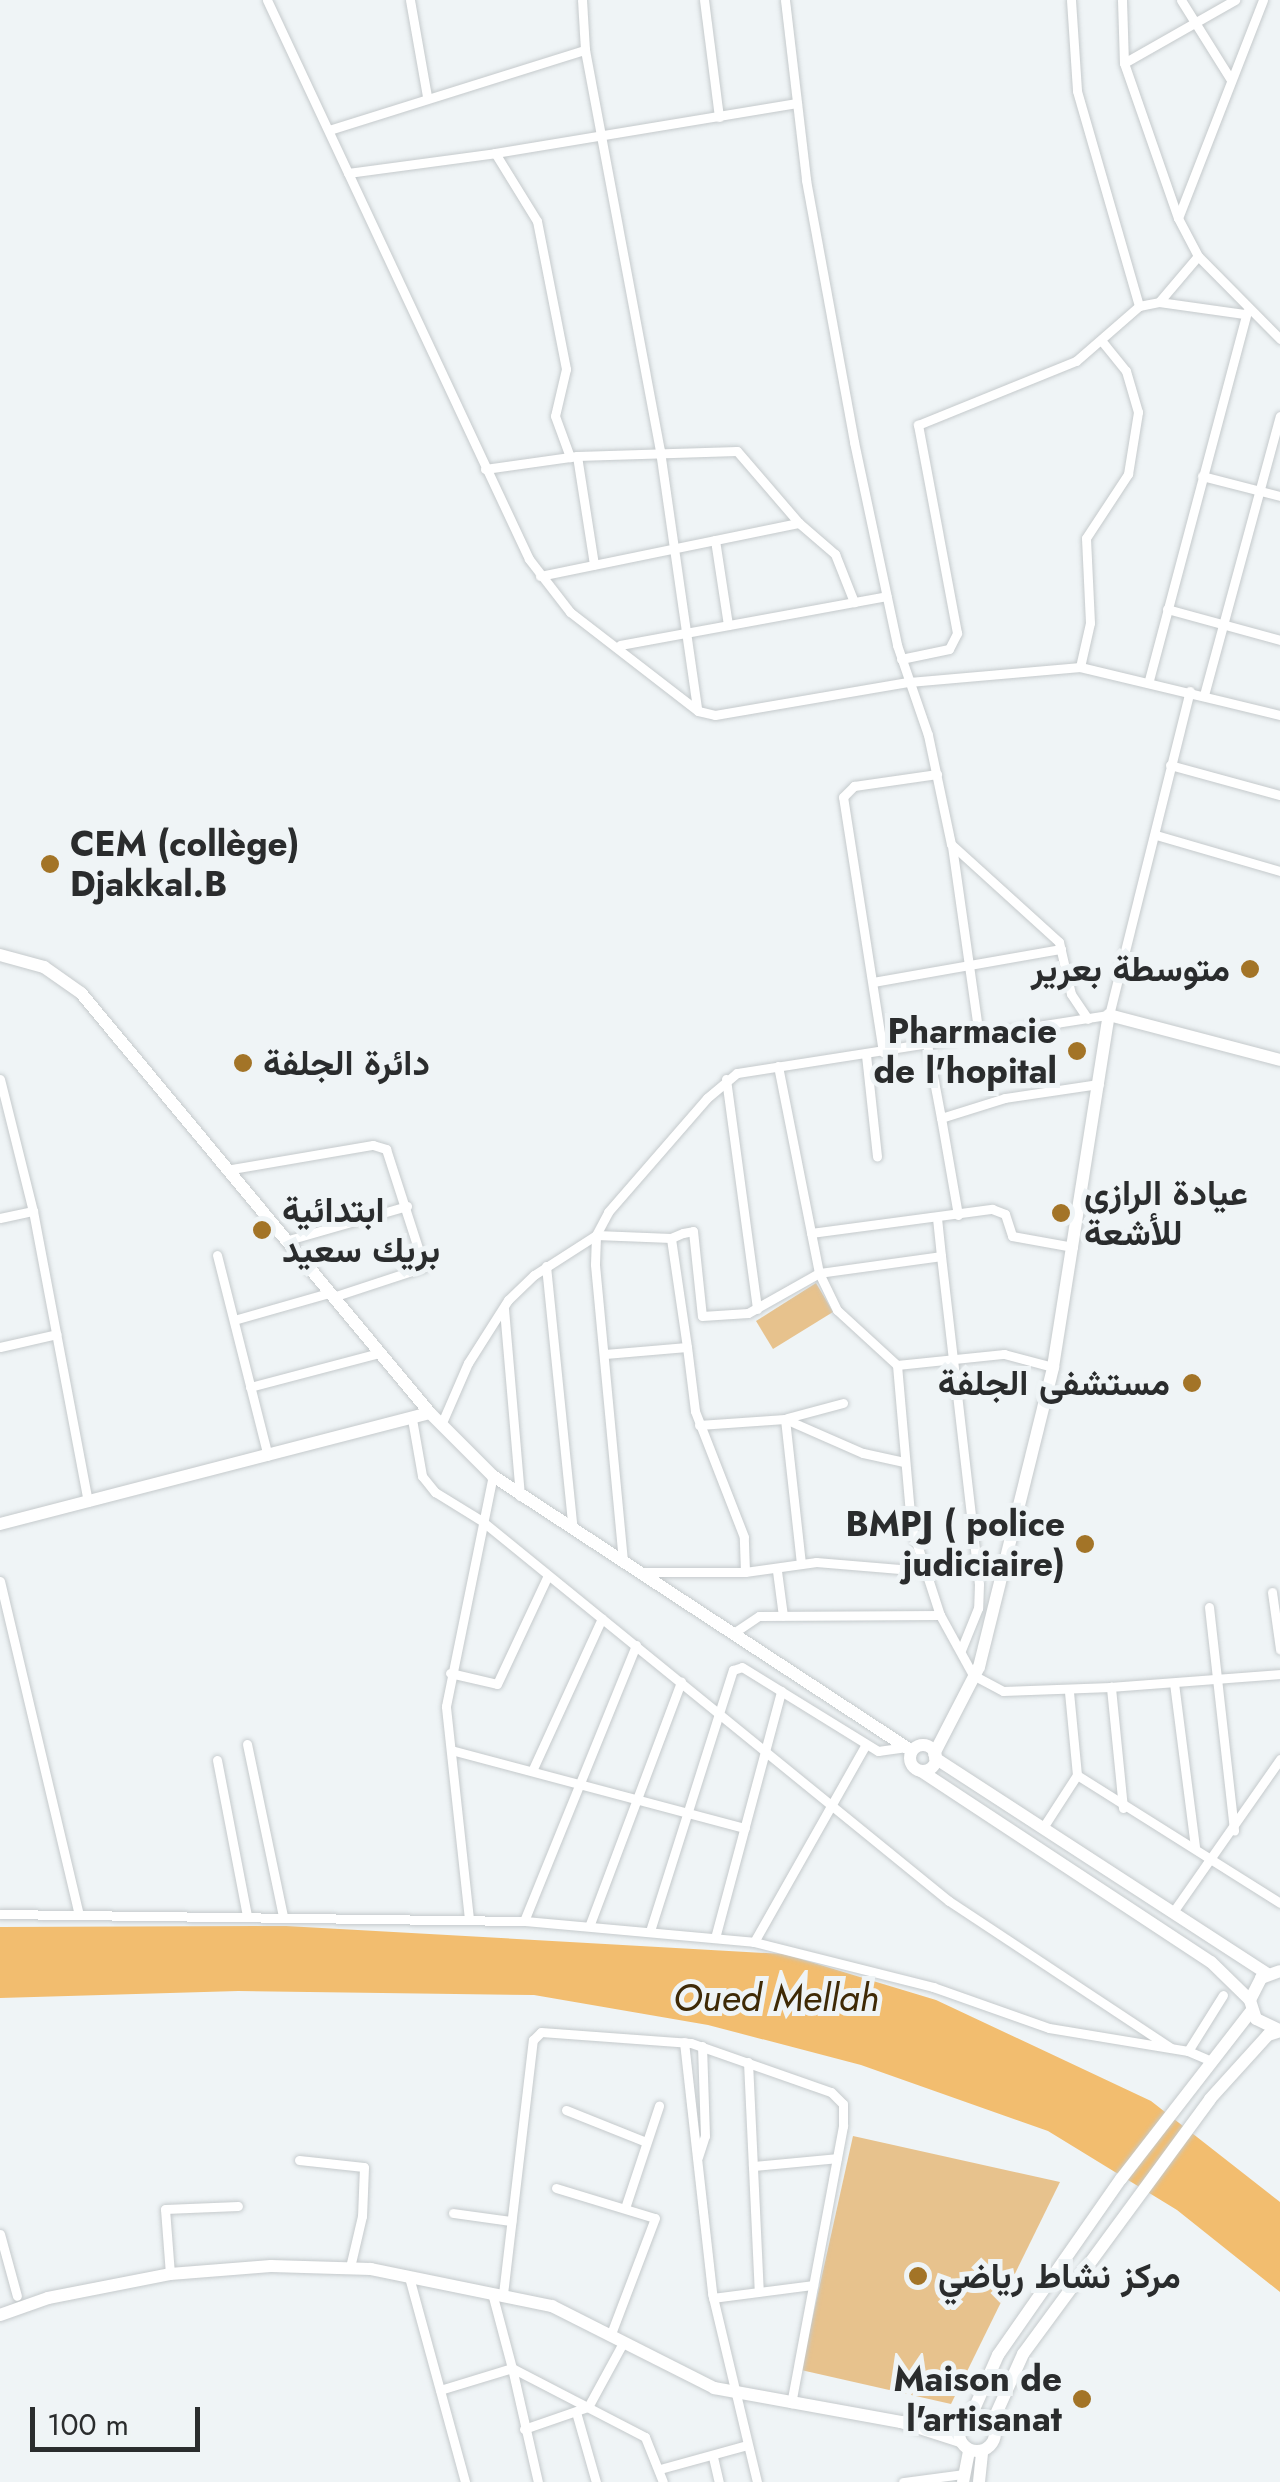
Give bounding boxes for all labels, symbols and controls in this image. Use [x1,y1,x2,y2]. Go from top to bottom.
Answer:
place label: CEM (collège) Djakkal.B [70,823,299,905]
marker: CEM (collège) Djakkal.B [39,853,61,875]
place label: متوسطة بعرير [1031,948,1230,990]
marker: متوسطة بعرير [1239,958,1261,980]
place label: Pharmacie de l'hopital [873,1010,1057,1092]
marker: Pharmacie de l'hopital [1066,1040,1088,1062]
place label: دائرة الجلفة [263,1042,430,1084]
marker: دائرة الجلفة [232,1052,254,1074]
place label: عيادة الرازي للأشعة [1084,1172,1248,1254]
place label: ابتدائية بريك سعيد [282,1189,440,1271]
marker: عيادة الرازي للأشعة [1048,1200,1074,1226]
marker: ابتدائية بريك سعيد [251,1219,273,1241]
place label: مستشفى الجلفة [938,1362,1170,1404]
marker: مستشفى الجلفة [1179,1370,1205,1396]
place label: BMPJ ( police judiciaire) [846,1503,1065,1585]
marker: BMPJ ( police judiciaire) [1074,1533,1096,1555]
water label: Oued Mellah [673,1975,879,2021]
place label: مركز نشاط رياضي [938,2255,1181,2297]
marker: مركز نشاط رياضي [907,2265,929,2287]
place label: Maison de l'artisanat [893,2358,1062,2440]
scale bar [35,2387,205,2449]
marker: Maison de l'artisanat [1071,2388,1093,2410]
text: 100 m [47,2403,129,2446]

